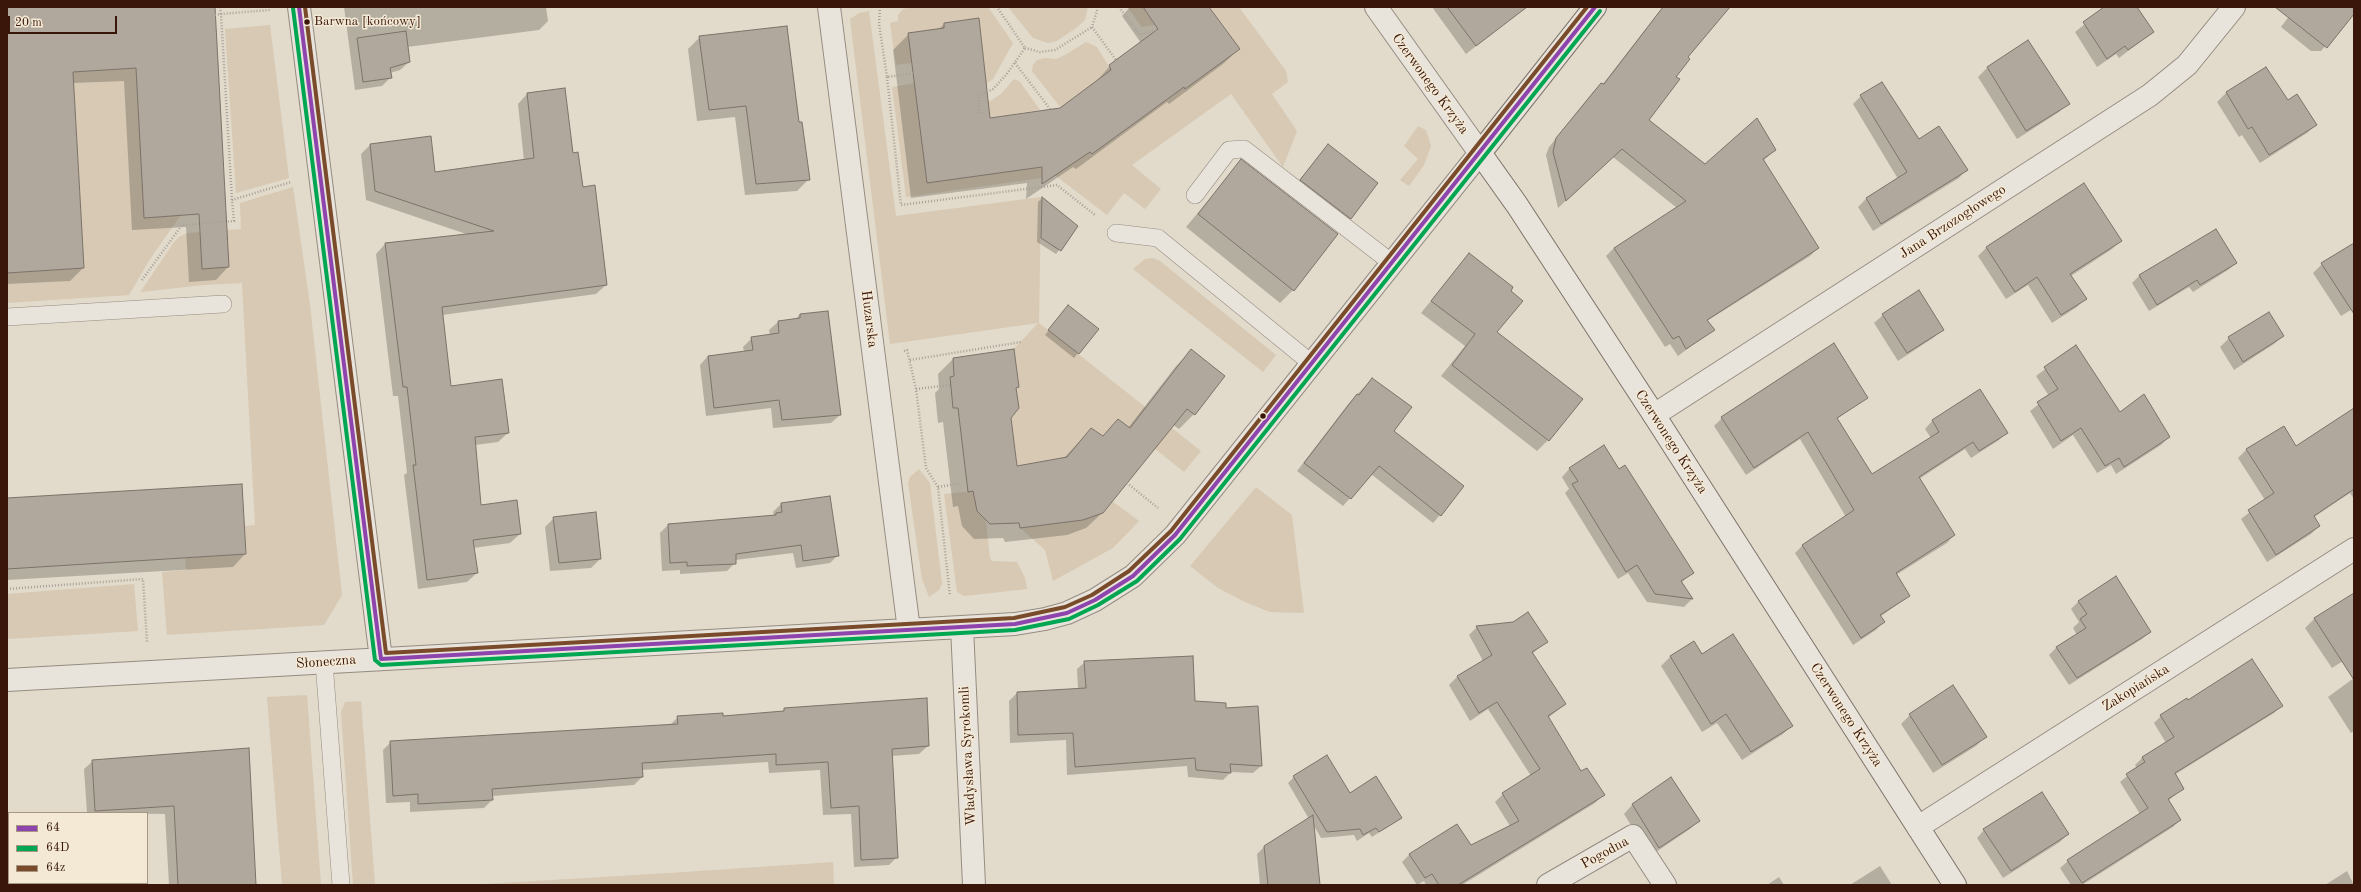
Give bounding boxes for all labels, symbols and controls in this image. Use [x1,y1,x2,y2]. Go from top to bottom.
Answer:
scale bar [10,8,119,34]
place label: Barwna [końcowy] [314,14,421,30]
text: 20 m [15,17,42,29]
marker: Barwna [końcowy] [302,17,312,27]
street label: Czerwonego Krzyża [1388,30,1472,138]
street label: Jana Brzozogłowego [1897,181,2009,263]
street label: Huzarska [857,289,881,349]
street label: Czerwonego Krzyża [1631,387,1711,497]
unlabelled marker [1258,411,1268,421]
street label: Słoneczna [295,652,357,672]
street label: Czerwonego Krzyża [1806,660,1886,770]
street label: Zakopiańska [2099,661,2173,715]
street label: Władysława Syrokomli [956,686,980,826]
legend [8,812,148,884]
text: 64 [46,822,60,834]
street label: Pogodna [1578,833,1632,873]
text: 64D [46,842,69,854]
text: 64z [46,862,65,874]

